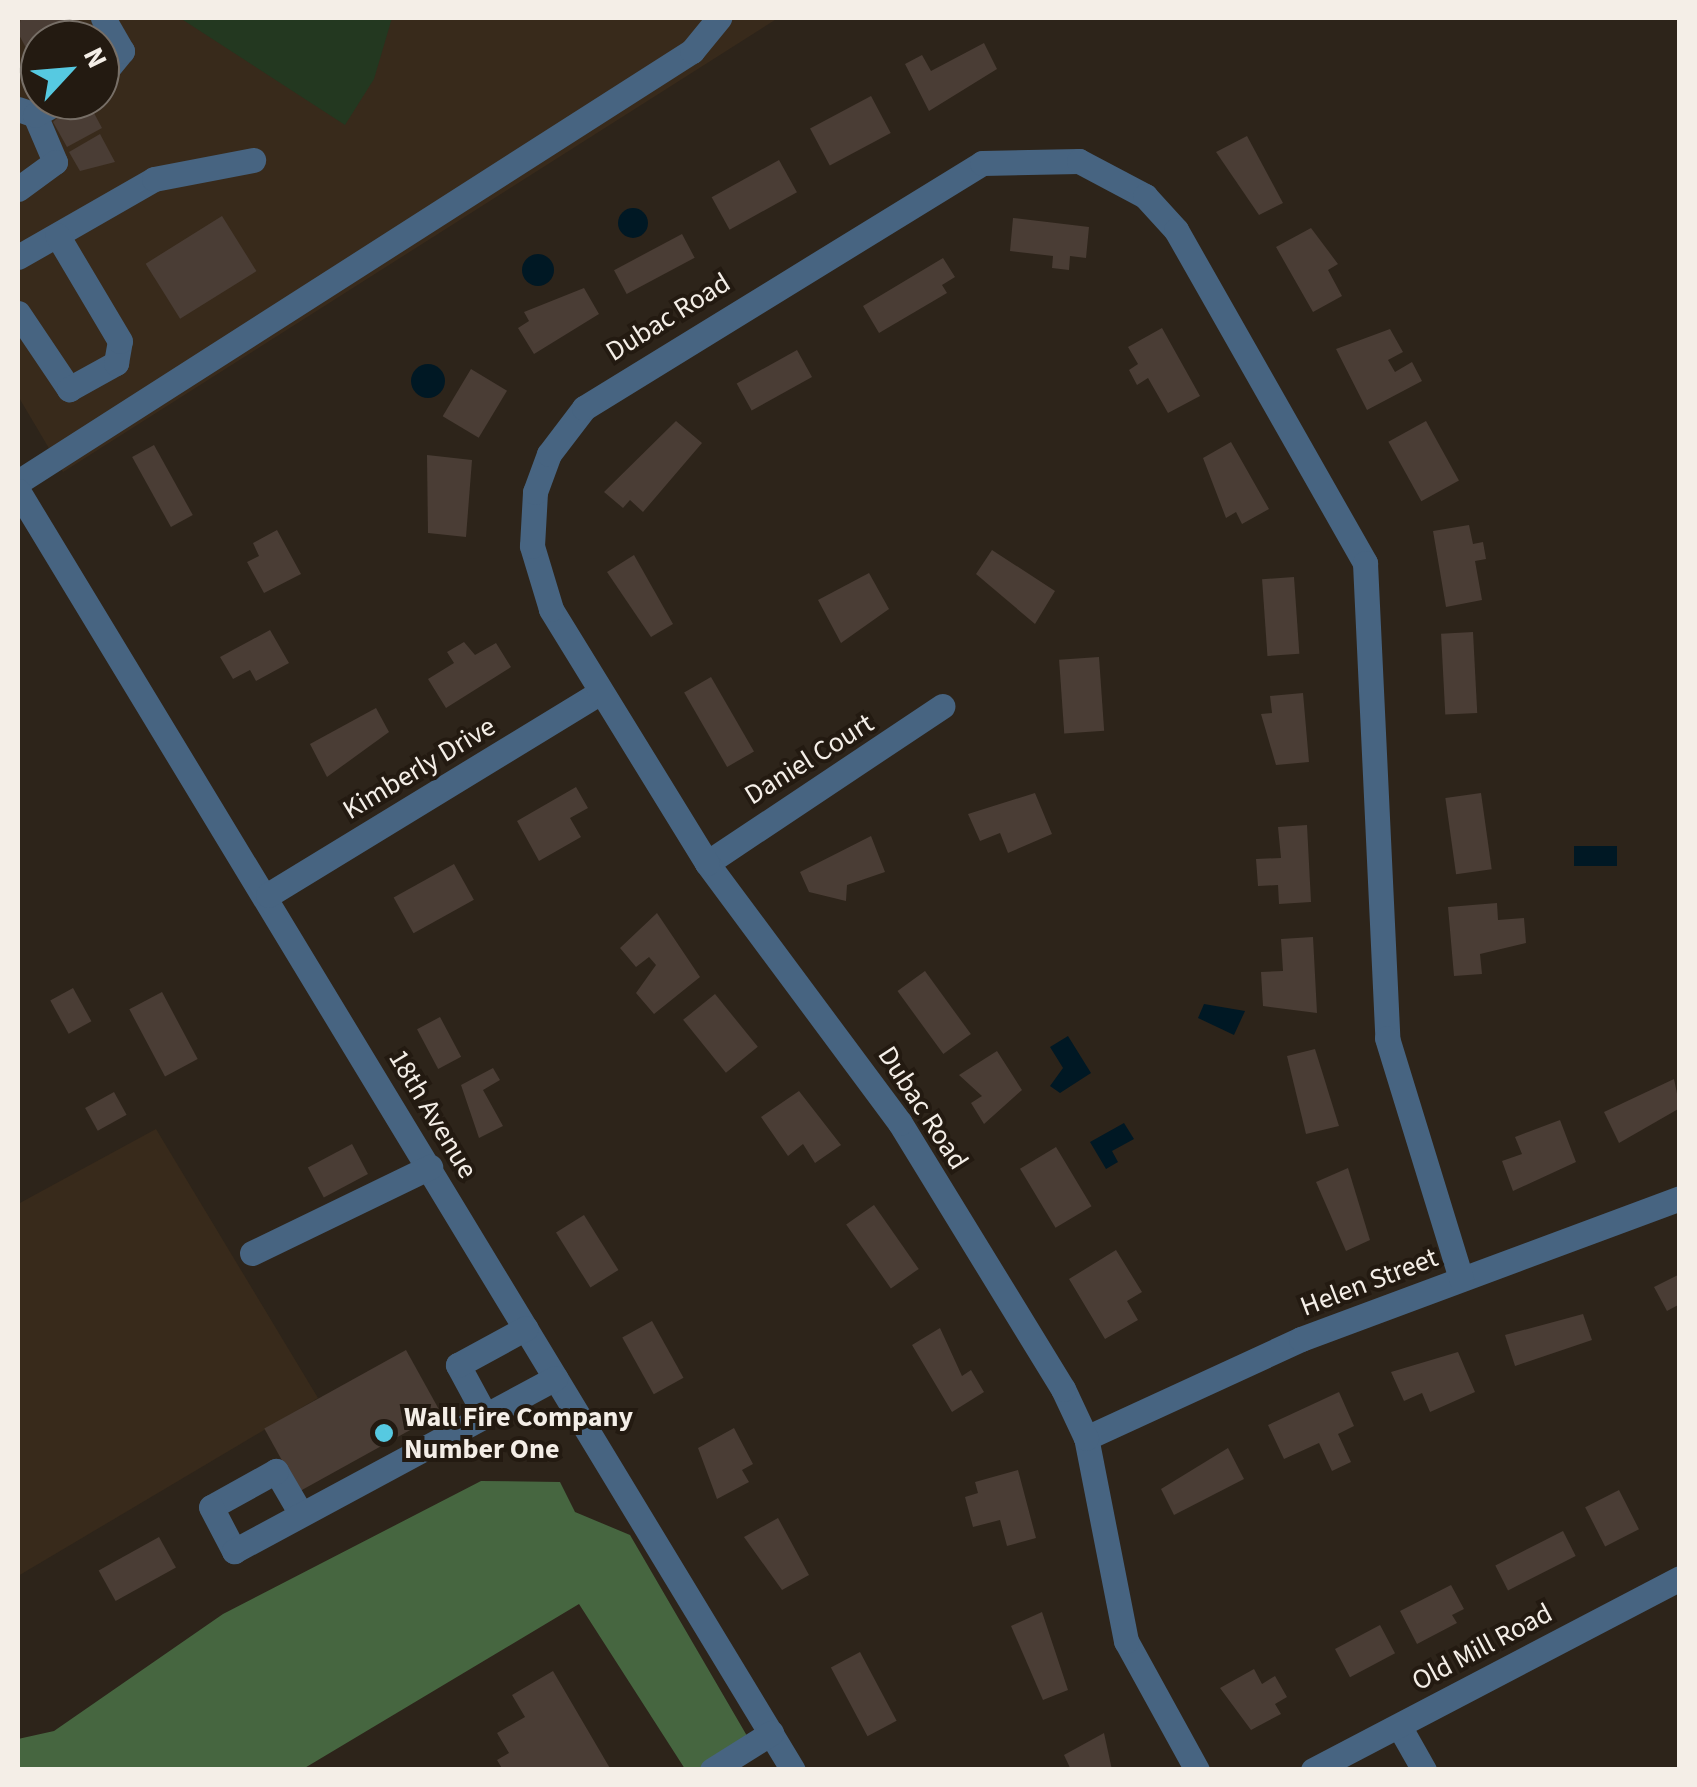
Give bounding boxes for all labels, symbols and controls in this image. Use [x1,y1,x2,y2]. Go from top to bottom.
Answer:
north arrow [20,20,120,120]
text: N [73,41,117,75]
street label: Dubac Road [600,266,736,368]
street label: Daniel Court [738,706,880,812]
street label: Kimberly Drive [337,709,501,827]
street label: Dubac Road [871,1040,975,1176]
street label: 18th Avenue [381,1043,485,1185]
street label: Helen Street [1296,1240,1442,1324]
place label: Wall Fire Company Number One [404,1400,633,1466]
marker: Wall Fire Company Number One [373,1422,395,1444]
street label: Old Mill Road [1406,1596,1558,1698]

